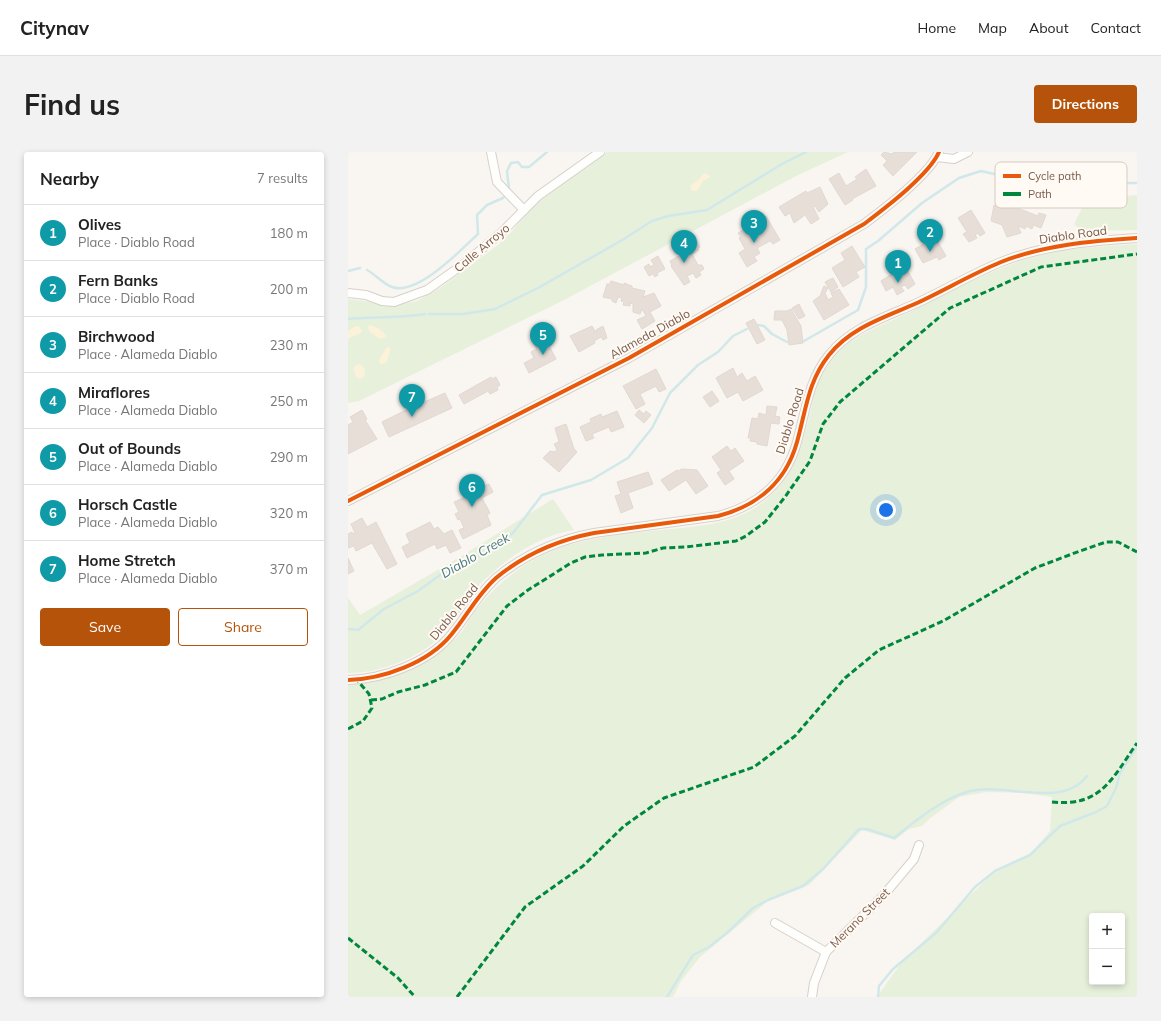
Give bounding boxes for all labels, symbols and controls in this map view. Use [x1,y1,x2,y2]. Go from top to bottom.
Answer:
text: Citynav [20,16,89,40]
text: Home [917,19,956,37]
text: Map [978,19,1007,37]
text: About [1029,19,1069,37]
text: Contact [1091,19,1141,37]
button: Directions [1034,85,1137,123]
text: Find us [24,87,120,122]
legend [995,162,1127,208]
text: Nearby [40,168,99,189]
text: Cycle path [1028,169,1081,183]
text: 7 results [257,170,308,186]
text: Path [1028,187,1052,201]
pin: 3 [741,210,767,243]
text: Olives [78,215,121,234]
pin: 2 [917,219,943,252]
street label: Calle Arroyo [451,220,513,275]
street label: Diablo Road [1038,222,1108,247]
text: 1 [49,225,57,241]
text: 180 m [270,225,308,241]
pin: 4 [671,230,697,263]
text: Place · Diablo Road [78,234,195,250]
pin: 1 [885,250,911,283]
text: Fern Banks [78,271,158,290]
text: 2 [49,281,57,297]
text: 200 m [270,281,308,297]
text: Place · Diablo Road [78,290,195,306]
street label: Alameda Diablo [607,305,693,362]
pin: 5 [530,322,556,355]
text: Birchwood [78,327,155,346]
text: 3 [49,337,57,353]
text: 230 m [270,337,308,353]
text: Place · Alameda Diablo [78,346,217,362]
text: Miraflores [78,383,150,402]
pin: 7 [399,384,425,417]
street label: Diablo Road [772,386,807,456]
text: 4 [49,393,57,409]
text: 250 m [270,393,308,409]
text: Place · Alameda Diablo [78,402,217,418]
text: Out of Bounds [78,439,181,458]
text: 5 [49,449,57,465]
text: 290 m [270,449,308,465]
text: Place · Alameda Diablo [78,458,217,474]
pin: 6 [459,474,485,507]
text: Horsch Castle [78,495,177,514]
your location [876,500,896,520]
text: 6 [49,505,57,521]
text: 320 m [270,505,308,521]
text: Place · Alameda Diablo [78,514,217,530]
water label: Diablo Creek [438,529,512,581]
text: Home Stretch [78,551,176,570]
text: 7 [49,561,57,577]
text: 370 m [270,561,308,577]
text: Place · Alameda Diablo [78,570,217,586]
street label: Diablo Road [426,580,481,643]
button: Save [40,608,170,646]
button: Share [178,608,308,646]
street label: Merano Street [827,885,893,951]
map controls [1089,913,1125,985]
button: + [1089,913,1125,949]
button: − [1089,949,1125,985]

